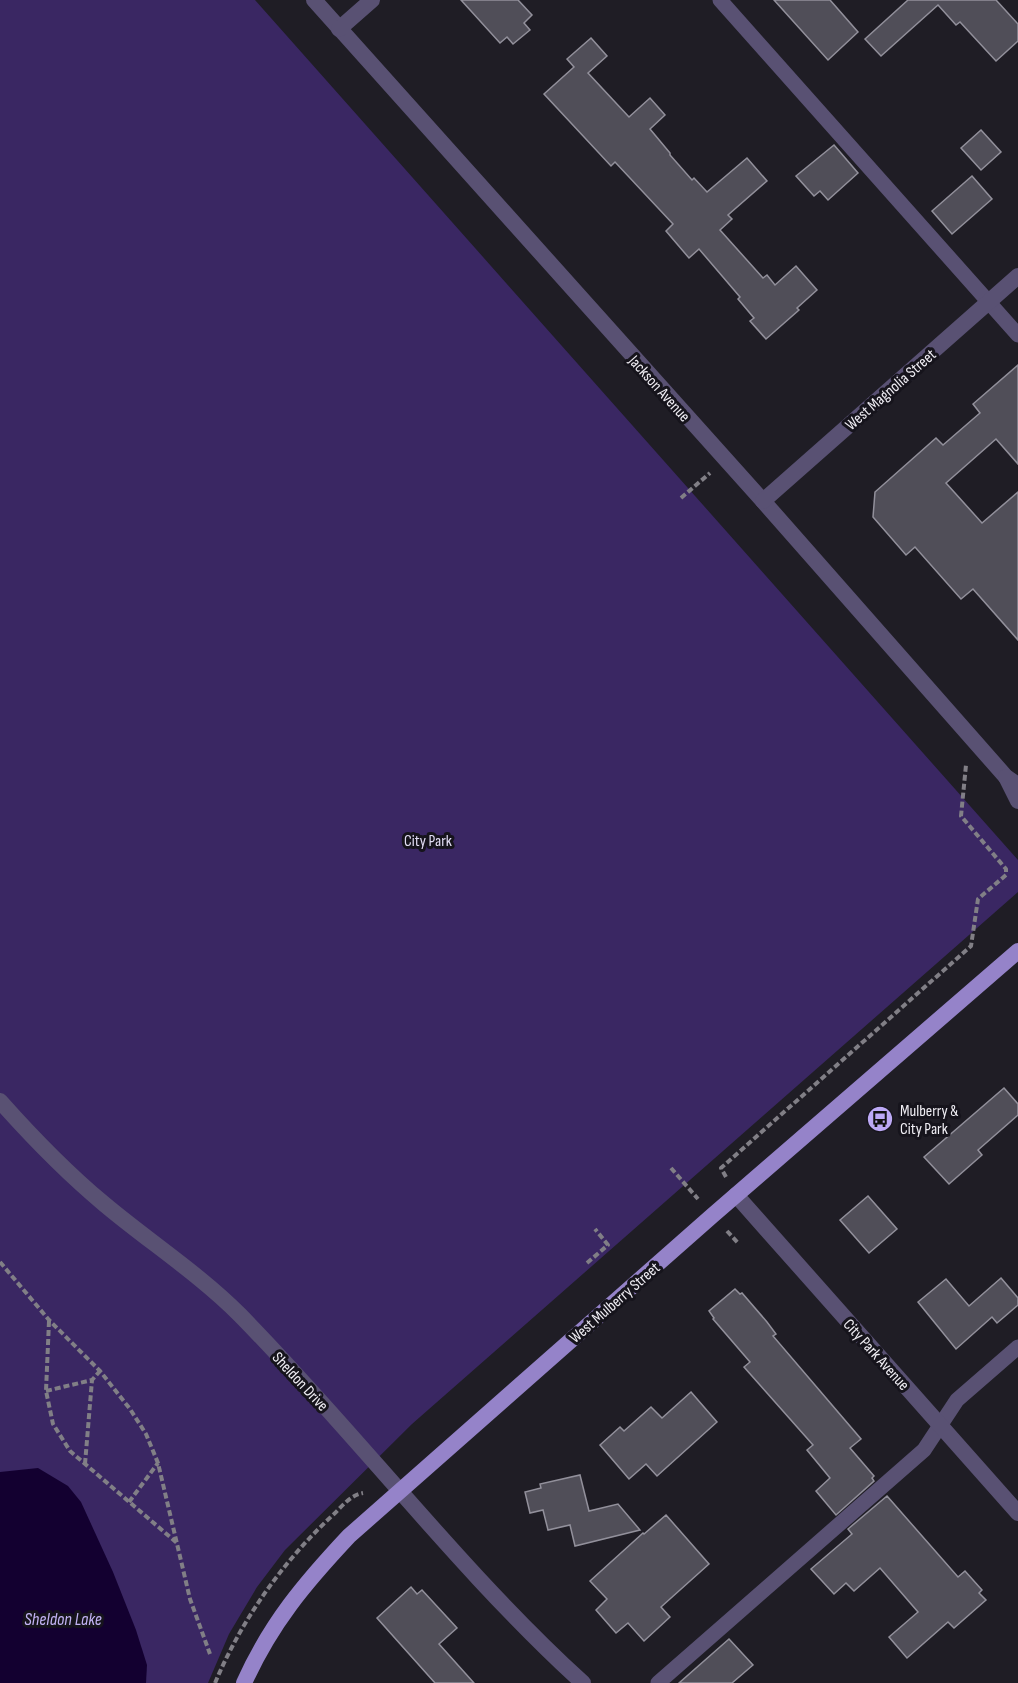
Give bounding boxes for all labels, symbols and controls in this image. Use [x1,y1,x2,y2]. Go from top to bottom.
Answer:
street label: West Magnolia Street [842,345,940,435]
street label: Jackson Avenue [624,351,694,426]
park label: City Park [404,832,452,851]
place label: Mulberry & City Park [900,1102,958,1139]
bus stop icon: Mulberry & City Park [865,1104,895,1134]
street label: West Mulberry Street [566,1259,664,1348]
street label: City Park Avenue [839,1315,913,1395]
street label: Sheldon Drive [268,1349,332,1415]
water label: Sheldon Lake [24,1609,102,1630]

